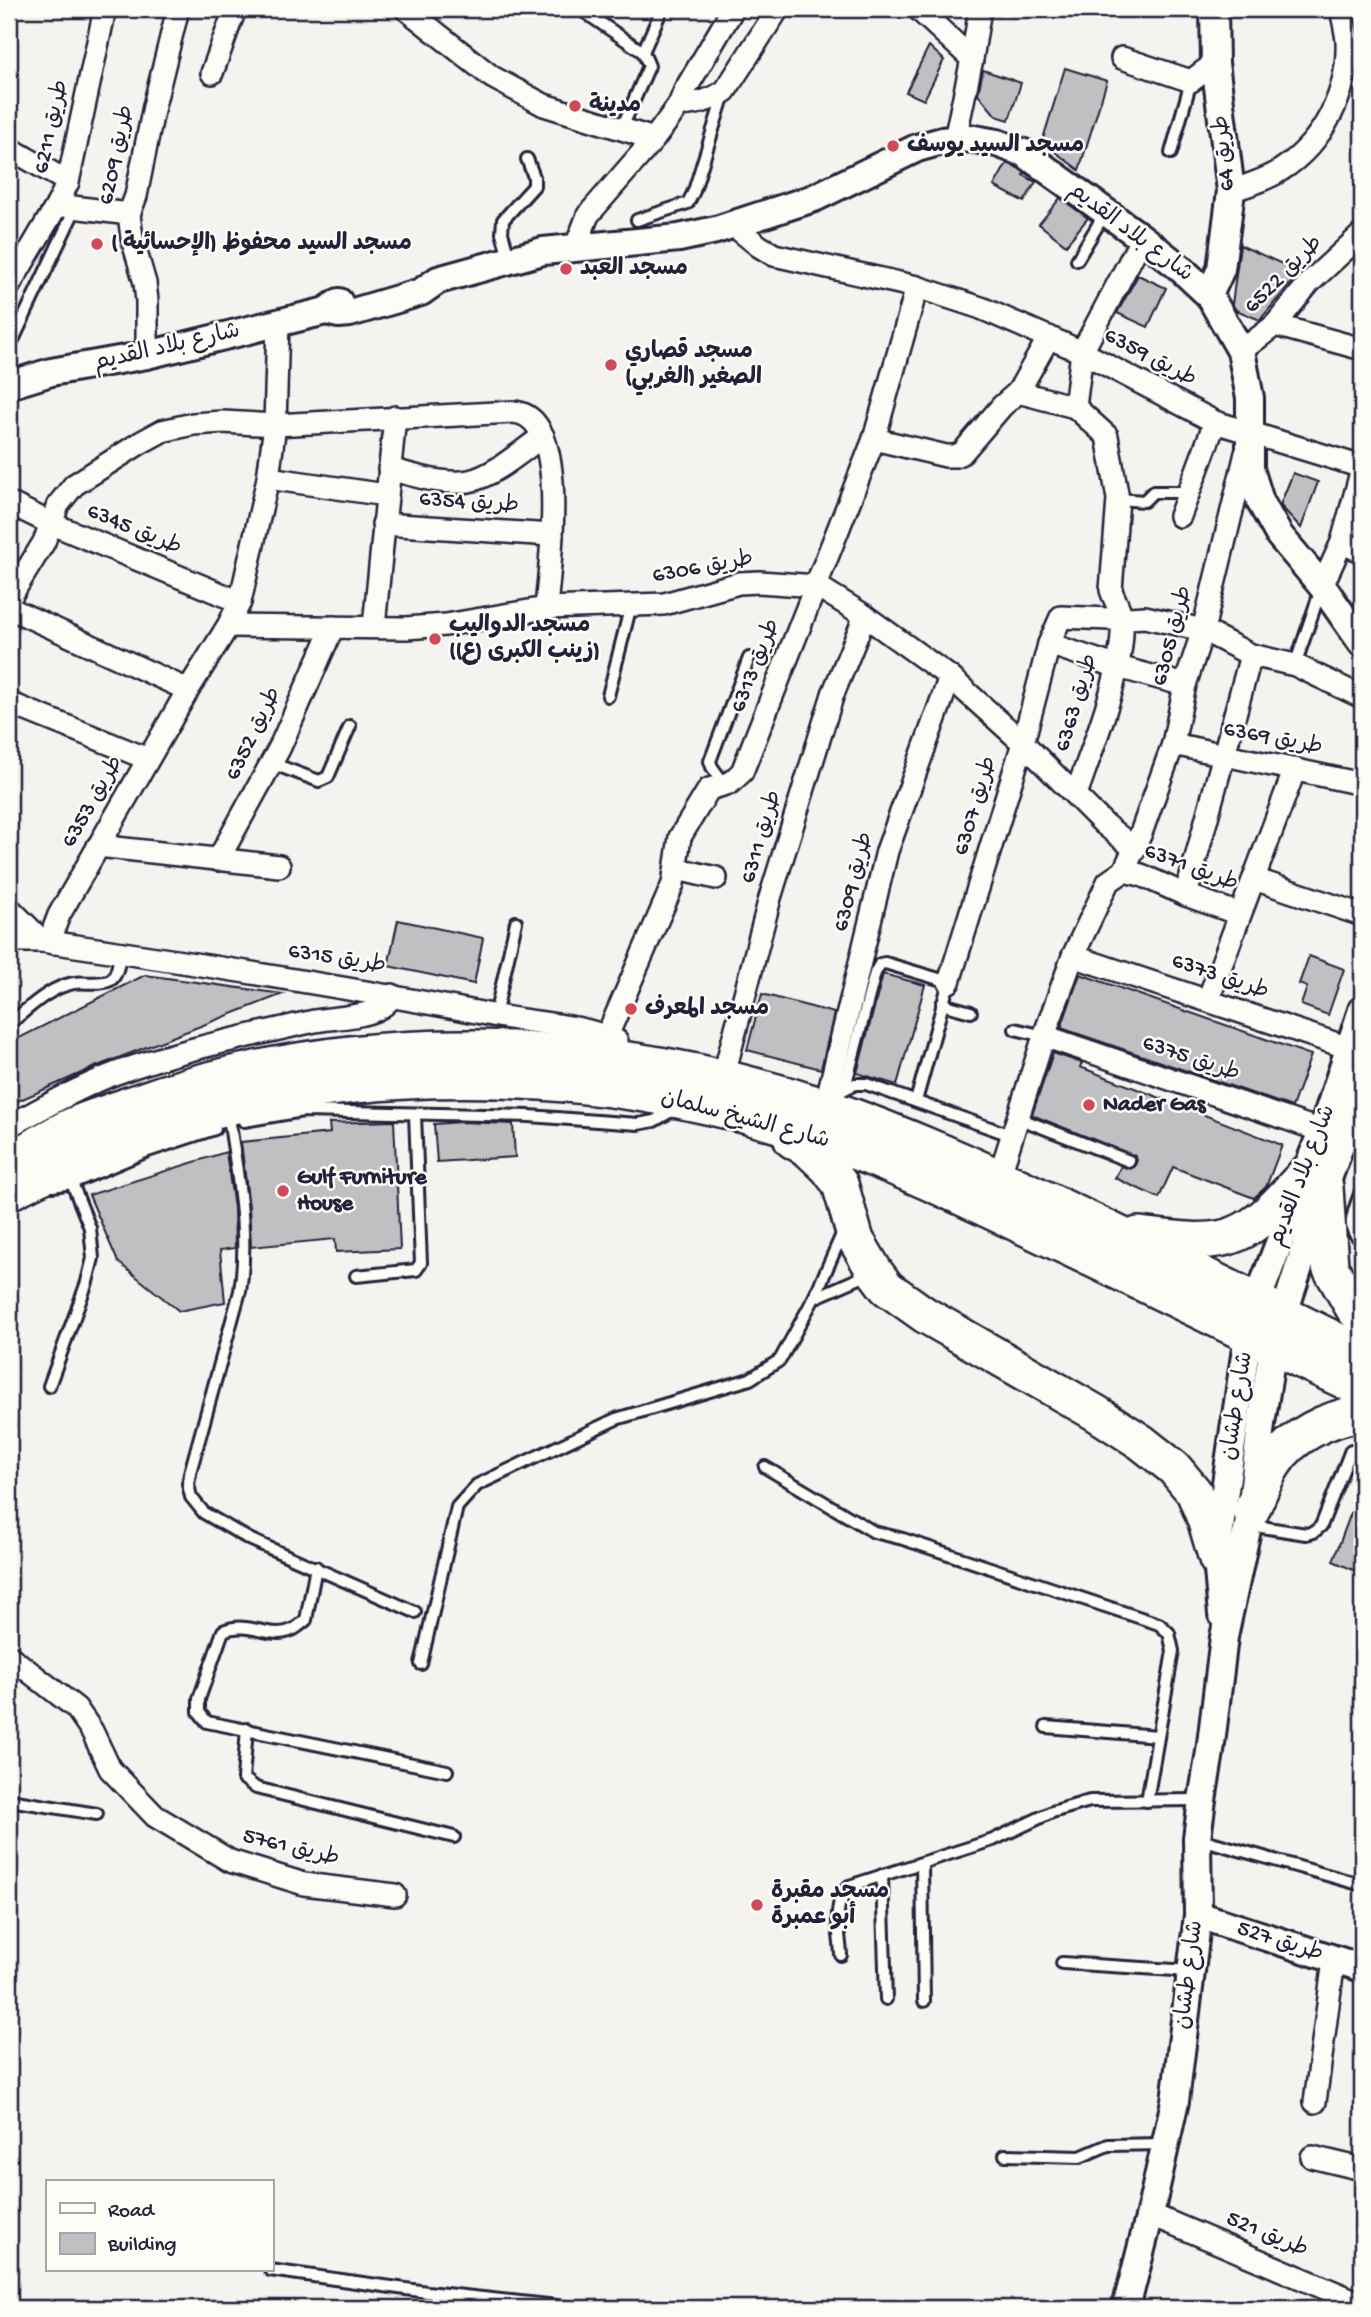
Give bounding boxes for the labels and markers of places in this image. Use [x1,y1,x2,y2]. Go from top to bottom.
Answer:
place label: مدينة [589,92,641,120]
marker: مدينة [567,98,583,114]
place label: مسجد السيد يوسف [907,133,1084,160]
marker: مسجد السيد يوسف [885,138,901,154]
place label: مسجد السيد محفوظ (الإحسائية ) [111,230,412,258]
marker: مسجد السيد محفوظ (الإحسائية ) [89,236,105,252]
place label: مسجد العبد [580,256,688,283]
marker: مسجد العبد [558,261,574,277]
place label: مسجد قصاري الصغير (الغربي) [625,337,762,396]
marker: مسجد قصاري الصغير (الغربي) [603,357,619,373]
place label: مسجد الدواليب (زينب الكبرى (ع)) [449,613,600,666]
marker: مسجد الدواليب (زينب الكبرى (ع)) [427,631,443,647]
place label: مسجد المعرف [645,994,769,1023]
marker: مسجد المعرف [623,1001,639,1017]
place label: Nader Gas [1103,1092,1207,1119]
marker: Nader Gas [1081,1097,1097,1113]
place label: Gulf Furniture House [297,1165,428,1218]
marker: Gulf Furniture House [275,1183,291,1199]
place label: مسجد مقبرة أبو عمبرة [771,1879,889,1932]
marker: مسجد مقبرة أبو عمبرة [749,1897,765,1913]

